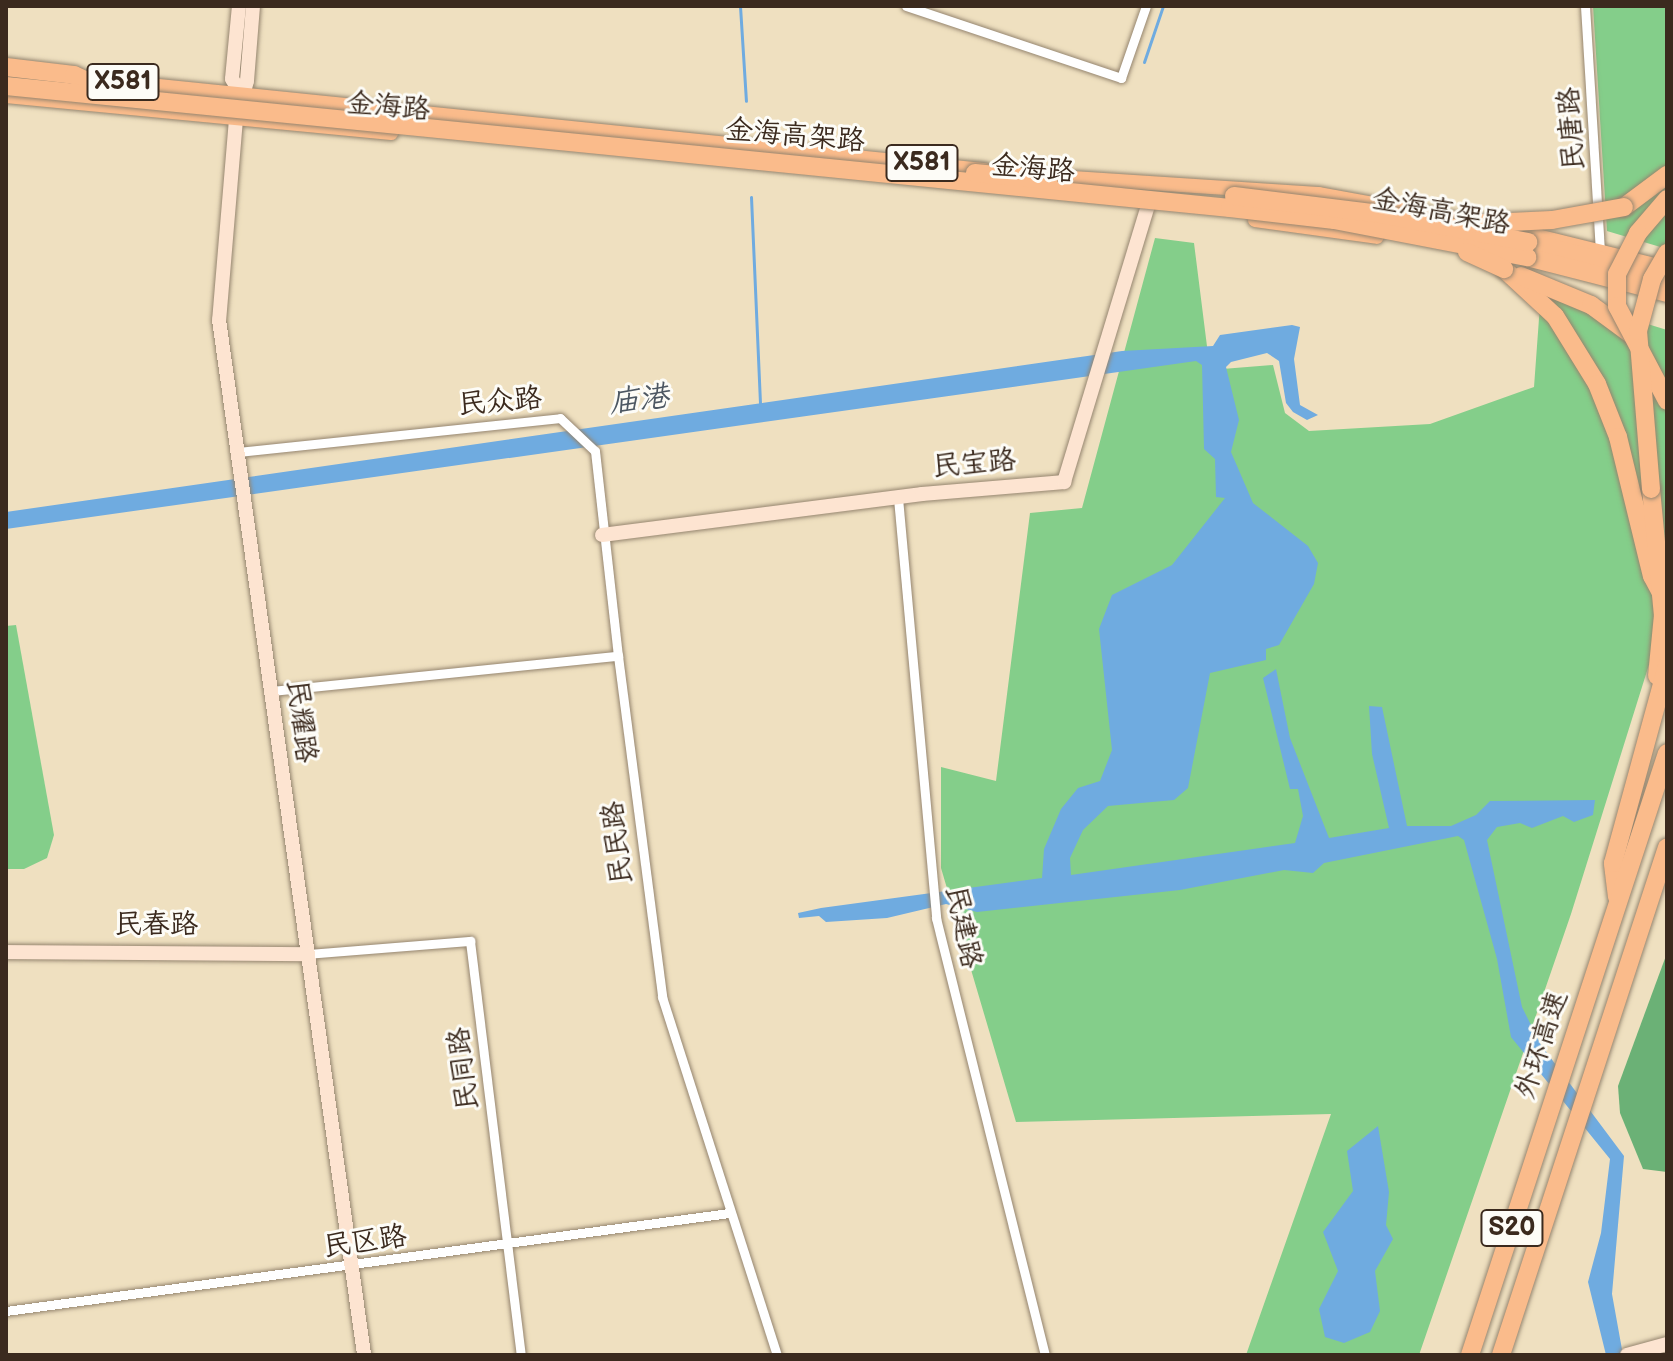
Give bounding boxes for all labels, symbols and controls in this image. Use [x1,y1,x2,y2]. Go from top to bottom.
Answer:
road number: X581 [85,60,161,104]
street label: 民唐路 [1552,86,1592,172]
street label: 金海路 [345,87,431,127]
street label: 金海高架路 [724,113,866,159]
road number: X581 [884,141,960,185]
street label: 金海路 [990,149,1076,189]
street label: 金海高架路 [1369,182,1513,242]
water label: 庙港 [607,378,671,422]
street label: 民众路 [457,382,543,422]
street label: 民宝路 [931,444,1017,484]
street label: 民耀路 [279,677,323,765]
street label: 民民路 [596,799,640,887]
street label: 民建路 [938,882,988,972]
street label: 民春路 [114,908,198,942]
street label: 外环高速 [1509,987,1575,1103]
street label: 民同路 [442,1025,486,1113]
road number: S20 [1480,1206,1544,1250]
street label: 民区路 [321,1220,409,1264]

